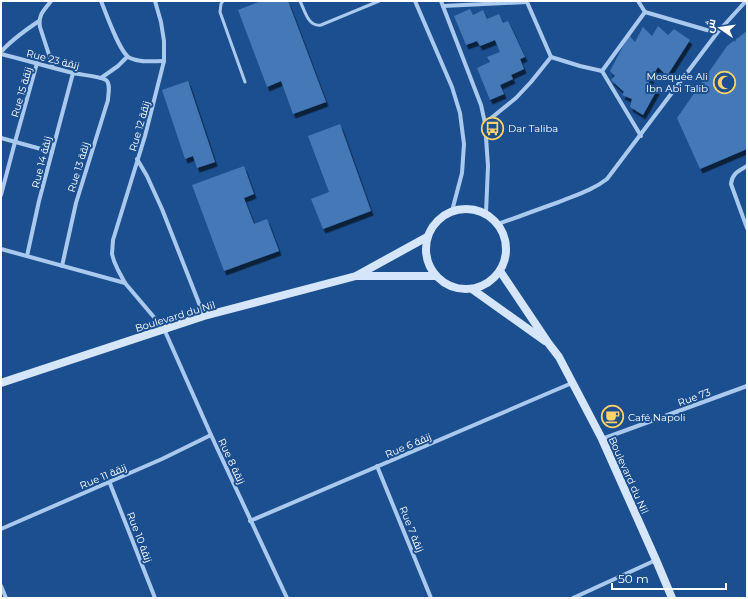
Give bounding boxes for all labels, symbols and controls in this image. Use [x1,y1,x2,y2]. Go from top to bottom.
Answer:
north arrow [700,8,740,48]
text: ش [702,17,719,34]
street label: Rue 23 زنقة [25,47,81,72]
street label: Rue 15 زنقة [8,65,35,119]
mosque icon: Mosquée Ali Ibn Abi Talib [711,69,737,95]
place label: Mosquée Ali Ibn Abi Talib [646,70,708,95]
street label: Rue 12 زنقة [126,99,153,153]
bus stop icon: Dar Taliba [480,115,506,141]
place label: Dar Taliba [508,122,558,135]
street label: Rue 14 زنقة [29,135,54,189]
street label: Rue 13 زنقة [65,140,92,194]
street label: Boulevard du Nil [133,298,217,335]
street label: Rue 73 [676,385,713,409]
cafe icon: Café Napoli [600,404,626,430]
place label: Café Napoli [628,411,685,424]
street label: Rue 6 زنقة [383,430,433,461]
street label: Boulevard du Nil [606,435,651,516]
street label: Rue 8 زنقة [215,436,248,486]
street label: Rue 11 زنقة [78,461,129,492]
street label: Rue 7 زنقة [396,504,427,554]
street label: Rue 10 زنقة [124,510,155,564]
scale bar [612,565,726,591]
text: 50 m [618,571,649,586]

